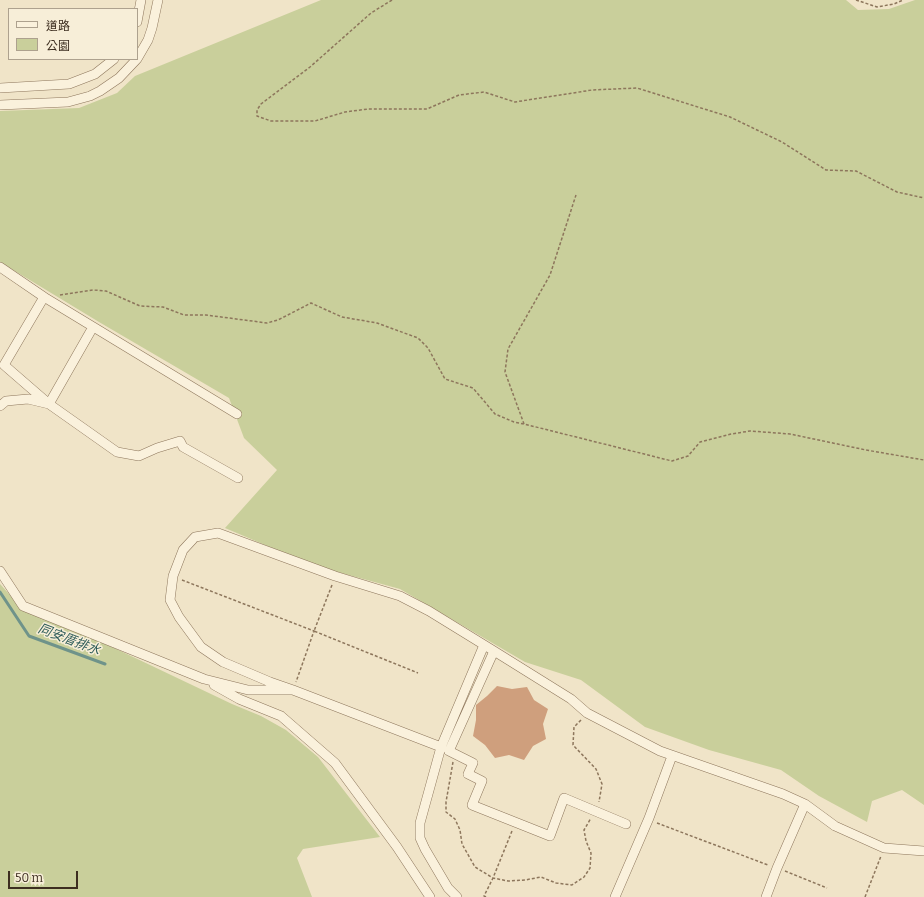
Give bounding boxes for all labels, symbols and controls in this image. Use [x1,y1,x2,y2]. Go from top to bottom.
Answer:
legend [8,8,138,60]
text: 道路 [46,19,70,33]
text: 公園 [46,39,70,53]
water label: 同安厝排水 [36,621,102,659]
scale bar [10,863,80,889]
text: 50 m [15,871,43,885]

